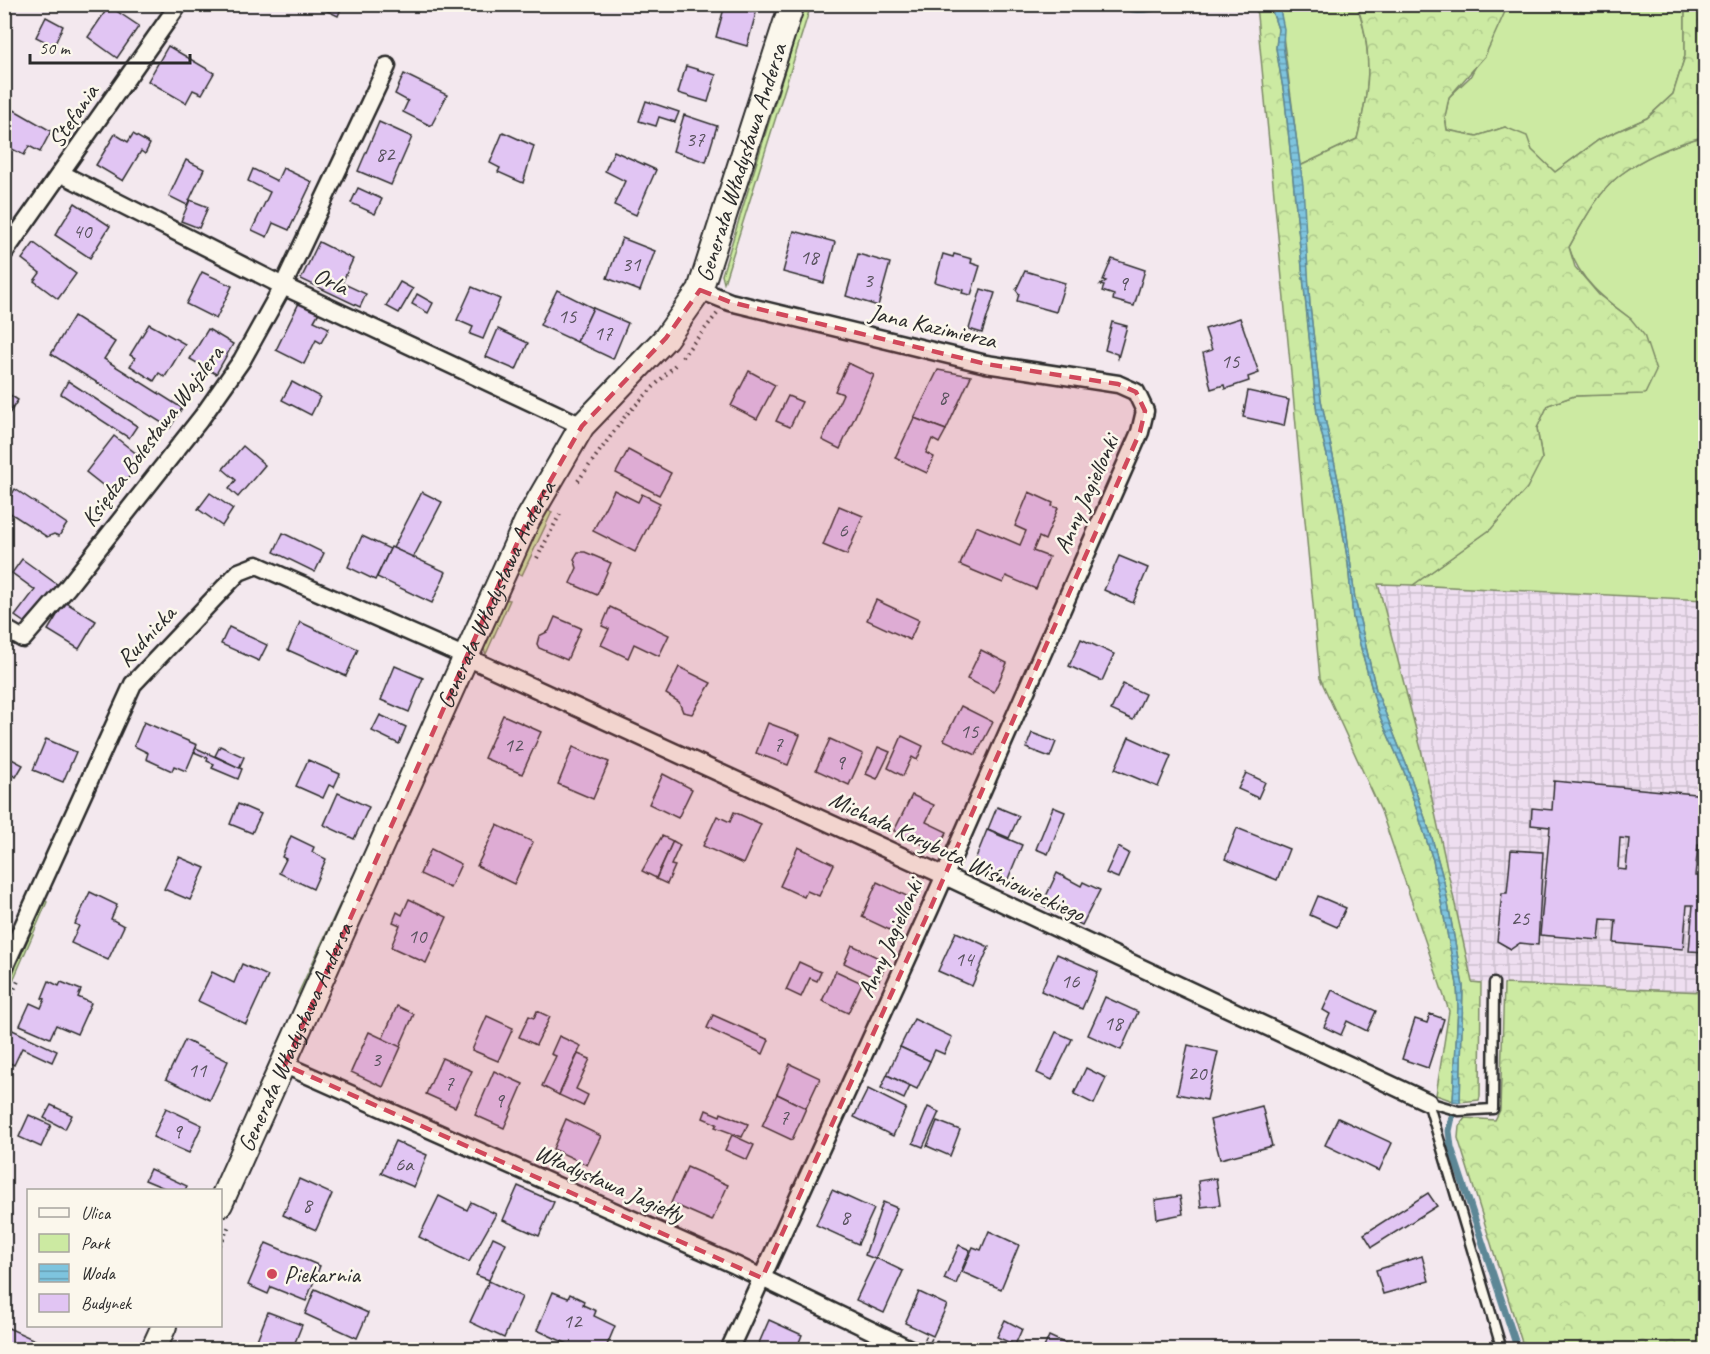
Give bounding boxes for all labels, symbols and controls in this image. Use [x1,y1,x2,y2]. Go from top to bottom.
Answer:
scale bar [30,27,190,65]
text: 50 m [39,37,72,59]
street label: Generała Władysława Andersa [689,38,794,285]
street label: Stefania [41,77,106,154]
house number: 37 [686,126,706,152]
house number: 82 [376,141,396,167]
house number: 40 [73,218,93,244]
house number: 18 [800,244,821,270]
house number: 31 [622,251,642,277]
street label: Orla [309,260,355,303]
house number: 3 [863,267,874,293]
house number: 9 [1118,270,1129,296]
street label: Jana Kazimierza [866,297,1001,355]
house number: 15 [558,303,578,329]
house number: 17 [594,320,614,346]
street label: Księdza Bolesława Wajzlera [74,338,231,532]
house number: 15 [1221,348,1241,374]
house number: 8 [938,384,950,410]
street label: Anny Jagiellonki [1047,428,1126,558]
street label: Generała Władysława Andersa [430,474,563,713]
house number: 6 [838,517,848,543]
street label: Rudnicka [110,597,183,673]
house number: 15 [960,718,980,744]
house number: 7 [773,731,784,757]
house number: 12 [504,732,524,758]
house number: 9 [835,749,846,775]
street label: Michała Korybuta Wiśniowieckiego [825,784,1091,929]
street label: Anny Jagiellonki [851,872,930,1002]
house number: 25 [1511,905,1531,931]
street label: Generała Władysława Andersa [230,916,360,1156]
house number: 10 [408,923,428,949]
house number: 14 [955,946,976,972]
house number: 16 [1061,968,1080,994]
house number: 18 [1104,1010,1125,1036]
house number: 3 [371,1046,382,1072]
house number: 11 [188,1057,208,1083]
house number: 20 [1188,1060,1208,1086]
house number: 7 [444,1070,455,1096]
house number: 9 [494,1087,505,1113]
house number: 7 [779,1104,790,1130]
house number: 9 [172,1118,183,1144]
street label: Władysława Jagiełły [530,1137,690,1230]
house number: 6a [395,1151,415,1177]
legend [27,1189,222,1327]
house number: 8 [302,1192,314,1218]
text: Ulica [81,1202,112,1224]
house number: 8 [840,1204,852,1230]
text: Park [81,1232,111,1254]
place label: Piekarnia [284,1259,361,1289]
text: Woda [81,1262,116,1284]
marker: Piekarnia [265,1267,279,1281]
text: Budynek [81,1292,132,1314]
house number: 12 [563,1308,583,1334]

